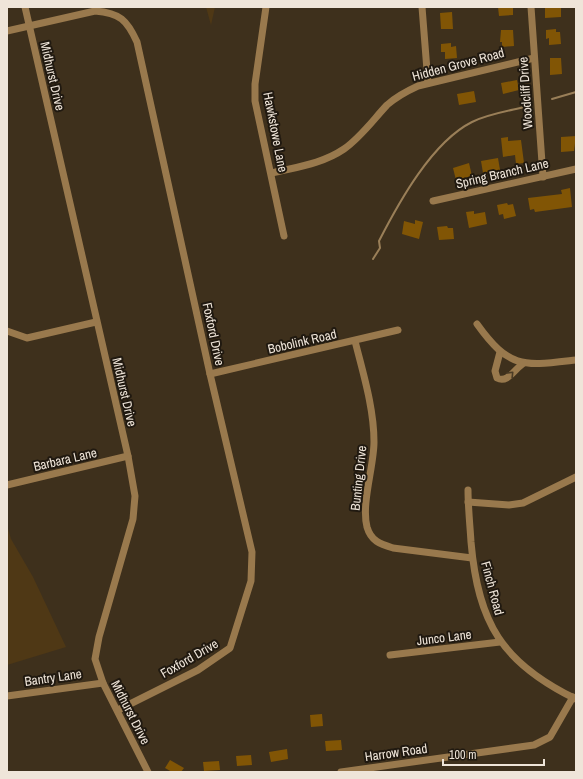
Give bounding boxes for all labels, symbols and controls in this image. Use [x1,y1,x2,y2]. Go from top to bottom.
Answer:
street label: Midhurst Drive [36,40,69,112]
street label: Hidden Grove Road [410,44,506,85]
street label: Woodcliff Drive [514,56,537,130]
street label: Hawkstowe Lane [259,91,292,174]
street label: Spring Branch Lane [454,155,550,192]
street label: Foxford Drive [199,301,228,367]
street label: Bobolink Road [266,325,338,358]
street label: Midhurst Drive [108,356,141,428]
one-way arrow [507,371,514,379]
street label: Barbara Lane [32,444,99,475]
street label: Bunting Drive [347,445,370,511]
street label: Finch Road [477,559,508,617]
street label: Junco Lane [416,626,473,649]
street label: Foxford Drive [157,635,221,682]
street label: Bantry Lane [23,665,83,690]
street label: Midhurst Drive [107,677,154,747]
street label: Harrow Road [364,740,428,765]
scale bar [443,741,544,767]
text: 100 m [449,747,476,763]

